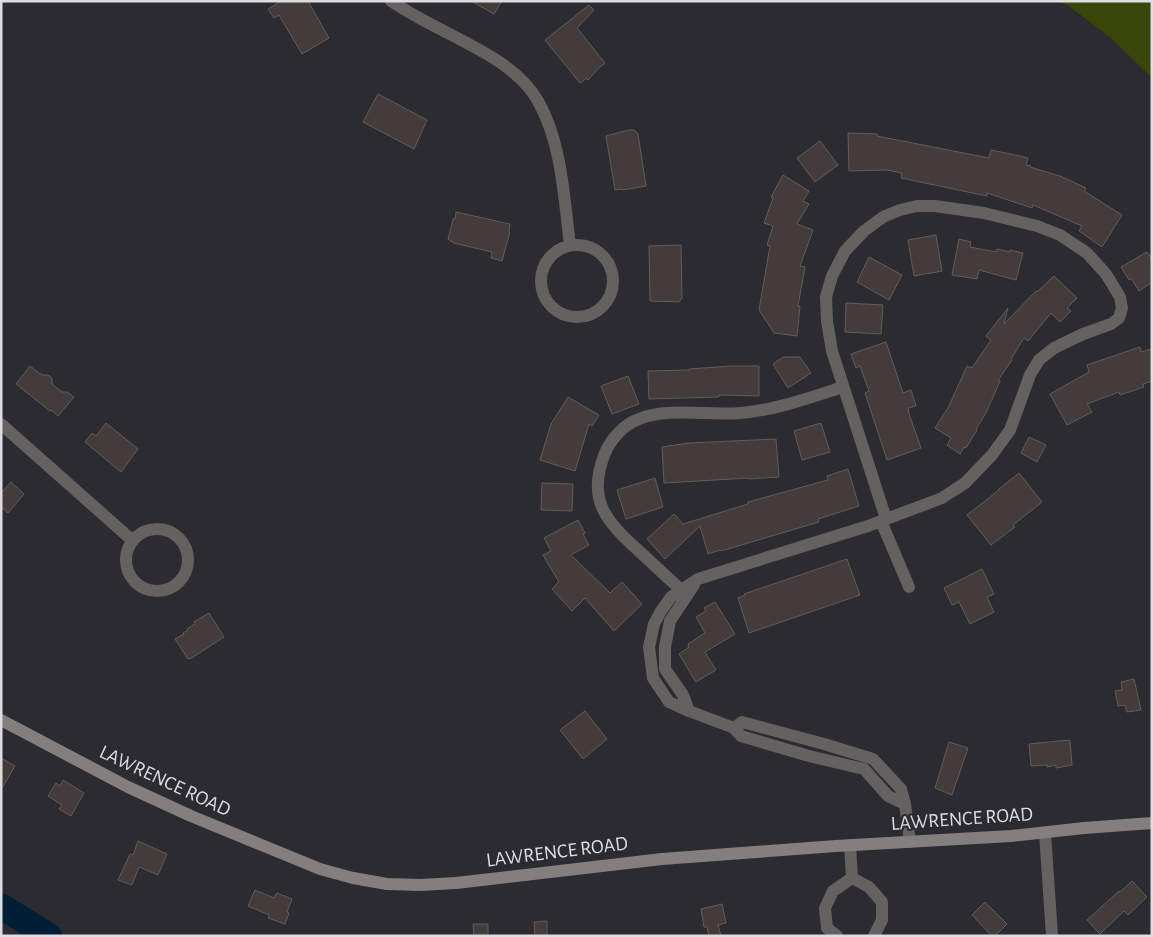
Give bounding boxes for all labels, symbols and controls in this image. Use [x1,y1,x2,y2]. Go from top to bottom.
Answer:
street label: LAWRENCE ROAD [96,742,234,820]
street label: LAWRENCE ROAD [890,804,1034,834]
street label: LAWRENCE ROAD [485,833,629,871]

